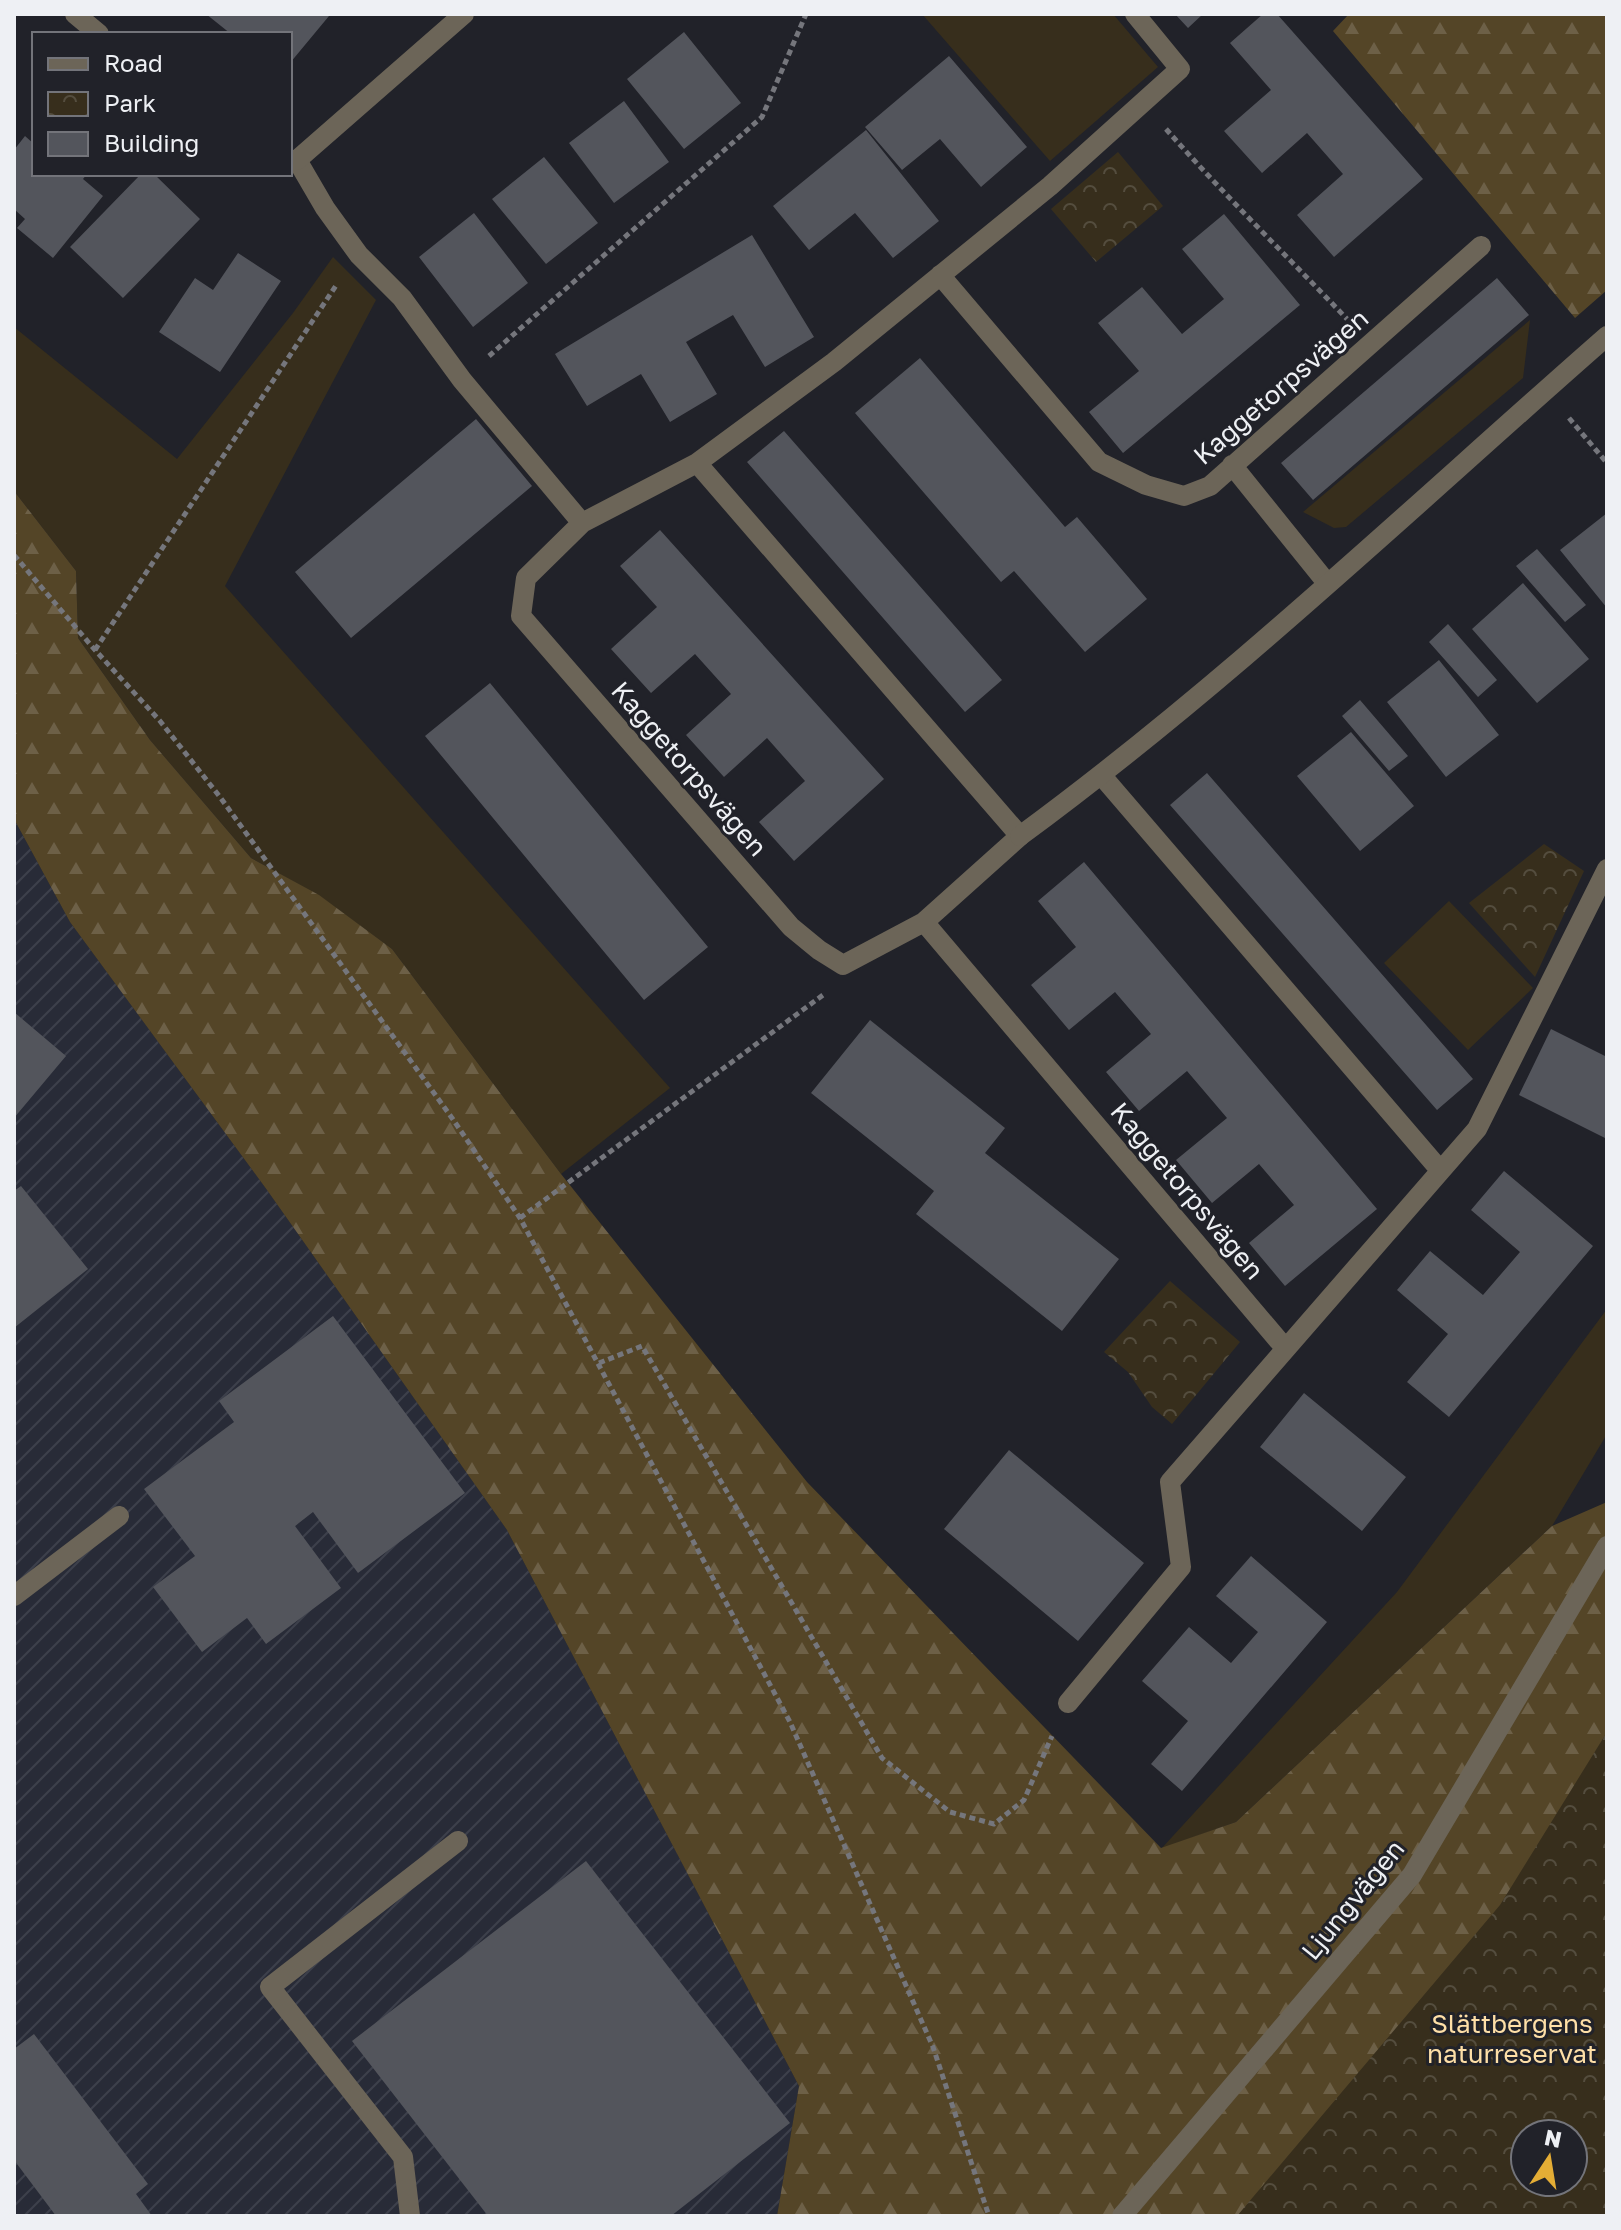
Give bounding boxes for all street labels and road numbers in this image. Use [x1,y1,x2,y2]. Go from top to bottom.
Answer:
street label: Kaggetorpsvägen [1187,302,1374,471]
street label: Kaggetorpsvägen [605,675,774,862]
street label: Kaggetorpsvägen [1104,1096,1270,1285]
street label: Ljungvägen [1295,1833,1410,1966]

